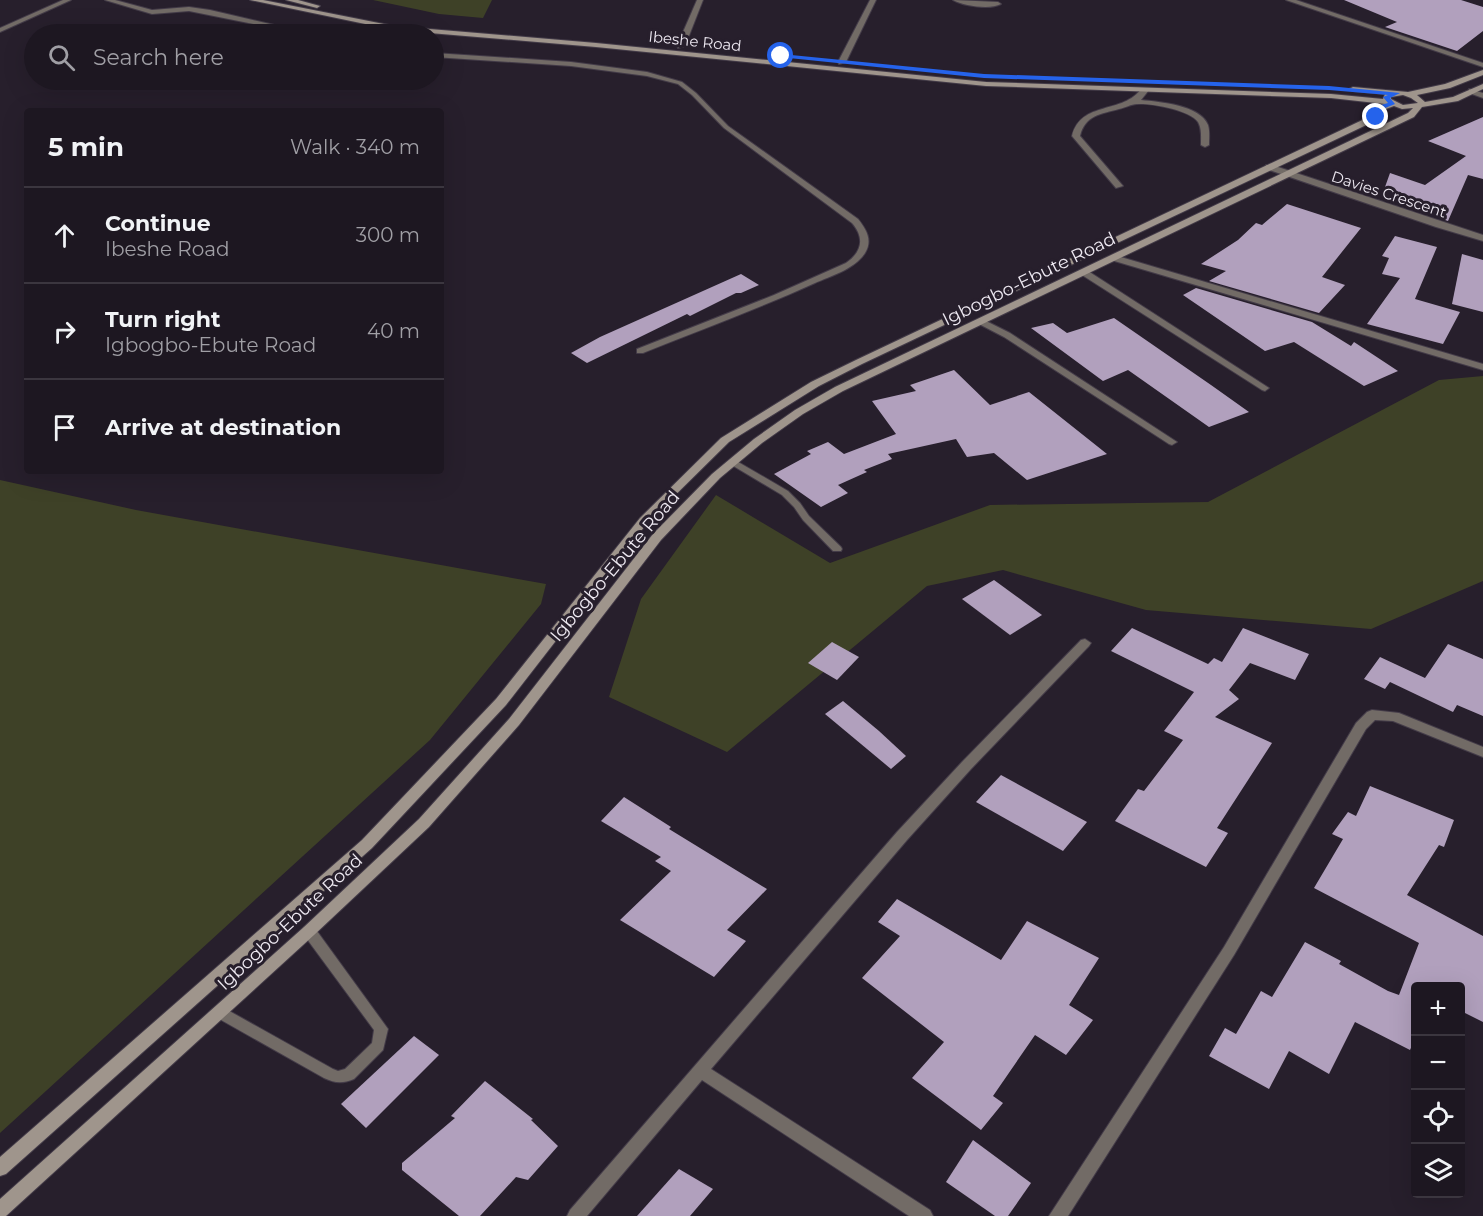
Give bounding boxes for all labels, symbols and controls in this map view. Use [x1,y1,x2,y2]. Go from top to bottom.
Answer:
search box [24,24,444,90]
street label: Ibeshe Road [648,27,742,55]
icon: search [45,41,78,74]
route start [767,42,793,68]
text: Search here [93,44,224,71]
route end [1362,103,1388,129]
text: 5 min [48,131,124,163]
text: Walk · 340 m [290,135,420,159]
street label: Davies Crescent [1329,166,1449,222]
text: Continue [105,210,211,237]
icon: ahead [48,219,81,252]
text: 300 m [356,223,420,247]
street label: Igbogbo-Ebute Road [939,227,1119,331]
text: Ibeshe Road [105,237,230,261]
text: Turn right [105,306,220,333]
icon: right [48,315,81,348]
text: 40 m [367,319,420,343]
text: Igbogbo-Ebute Road [105,333,316,357]
icon: arrive [48,411,81,444]
text: Arrive at destination [105,414,341,441]
street label: Igbogbo-Ebute Road [545,486,685,646]
street label: Igbogbo-Ebute Road [213,849,367,995]
map controls [1411,982,1465,1198]
button: + [1411,982,1465,1036]
button: − [1411,1036,1465,1090]
button: locate [1411,1090,1465,1144]
button: layers [1411,1144,1465,1198]

